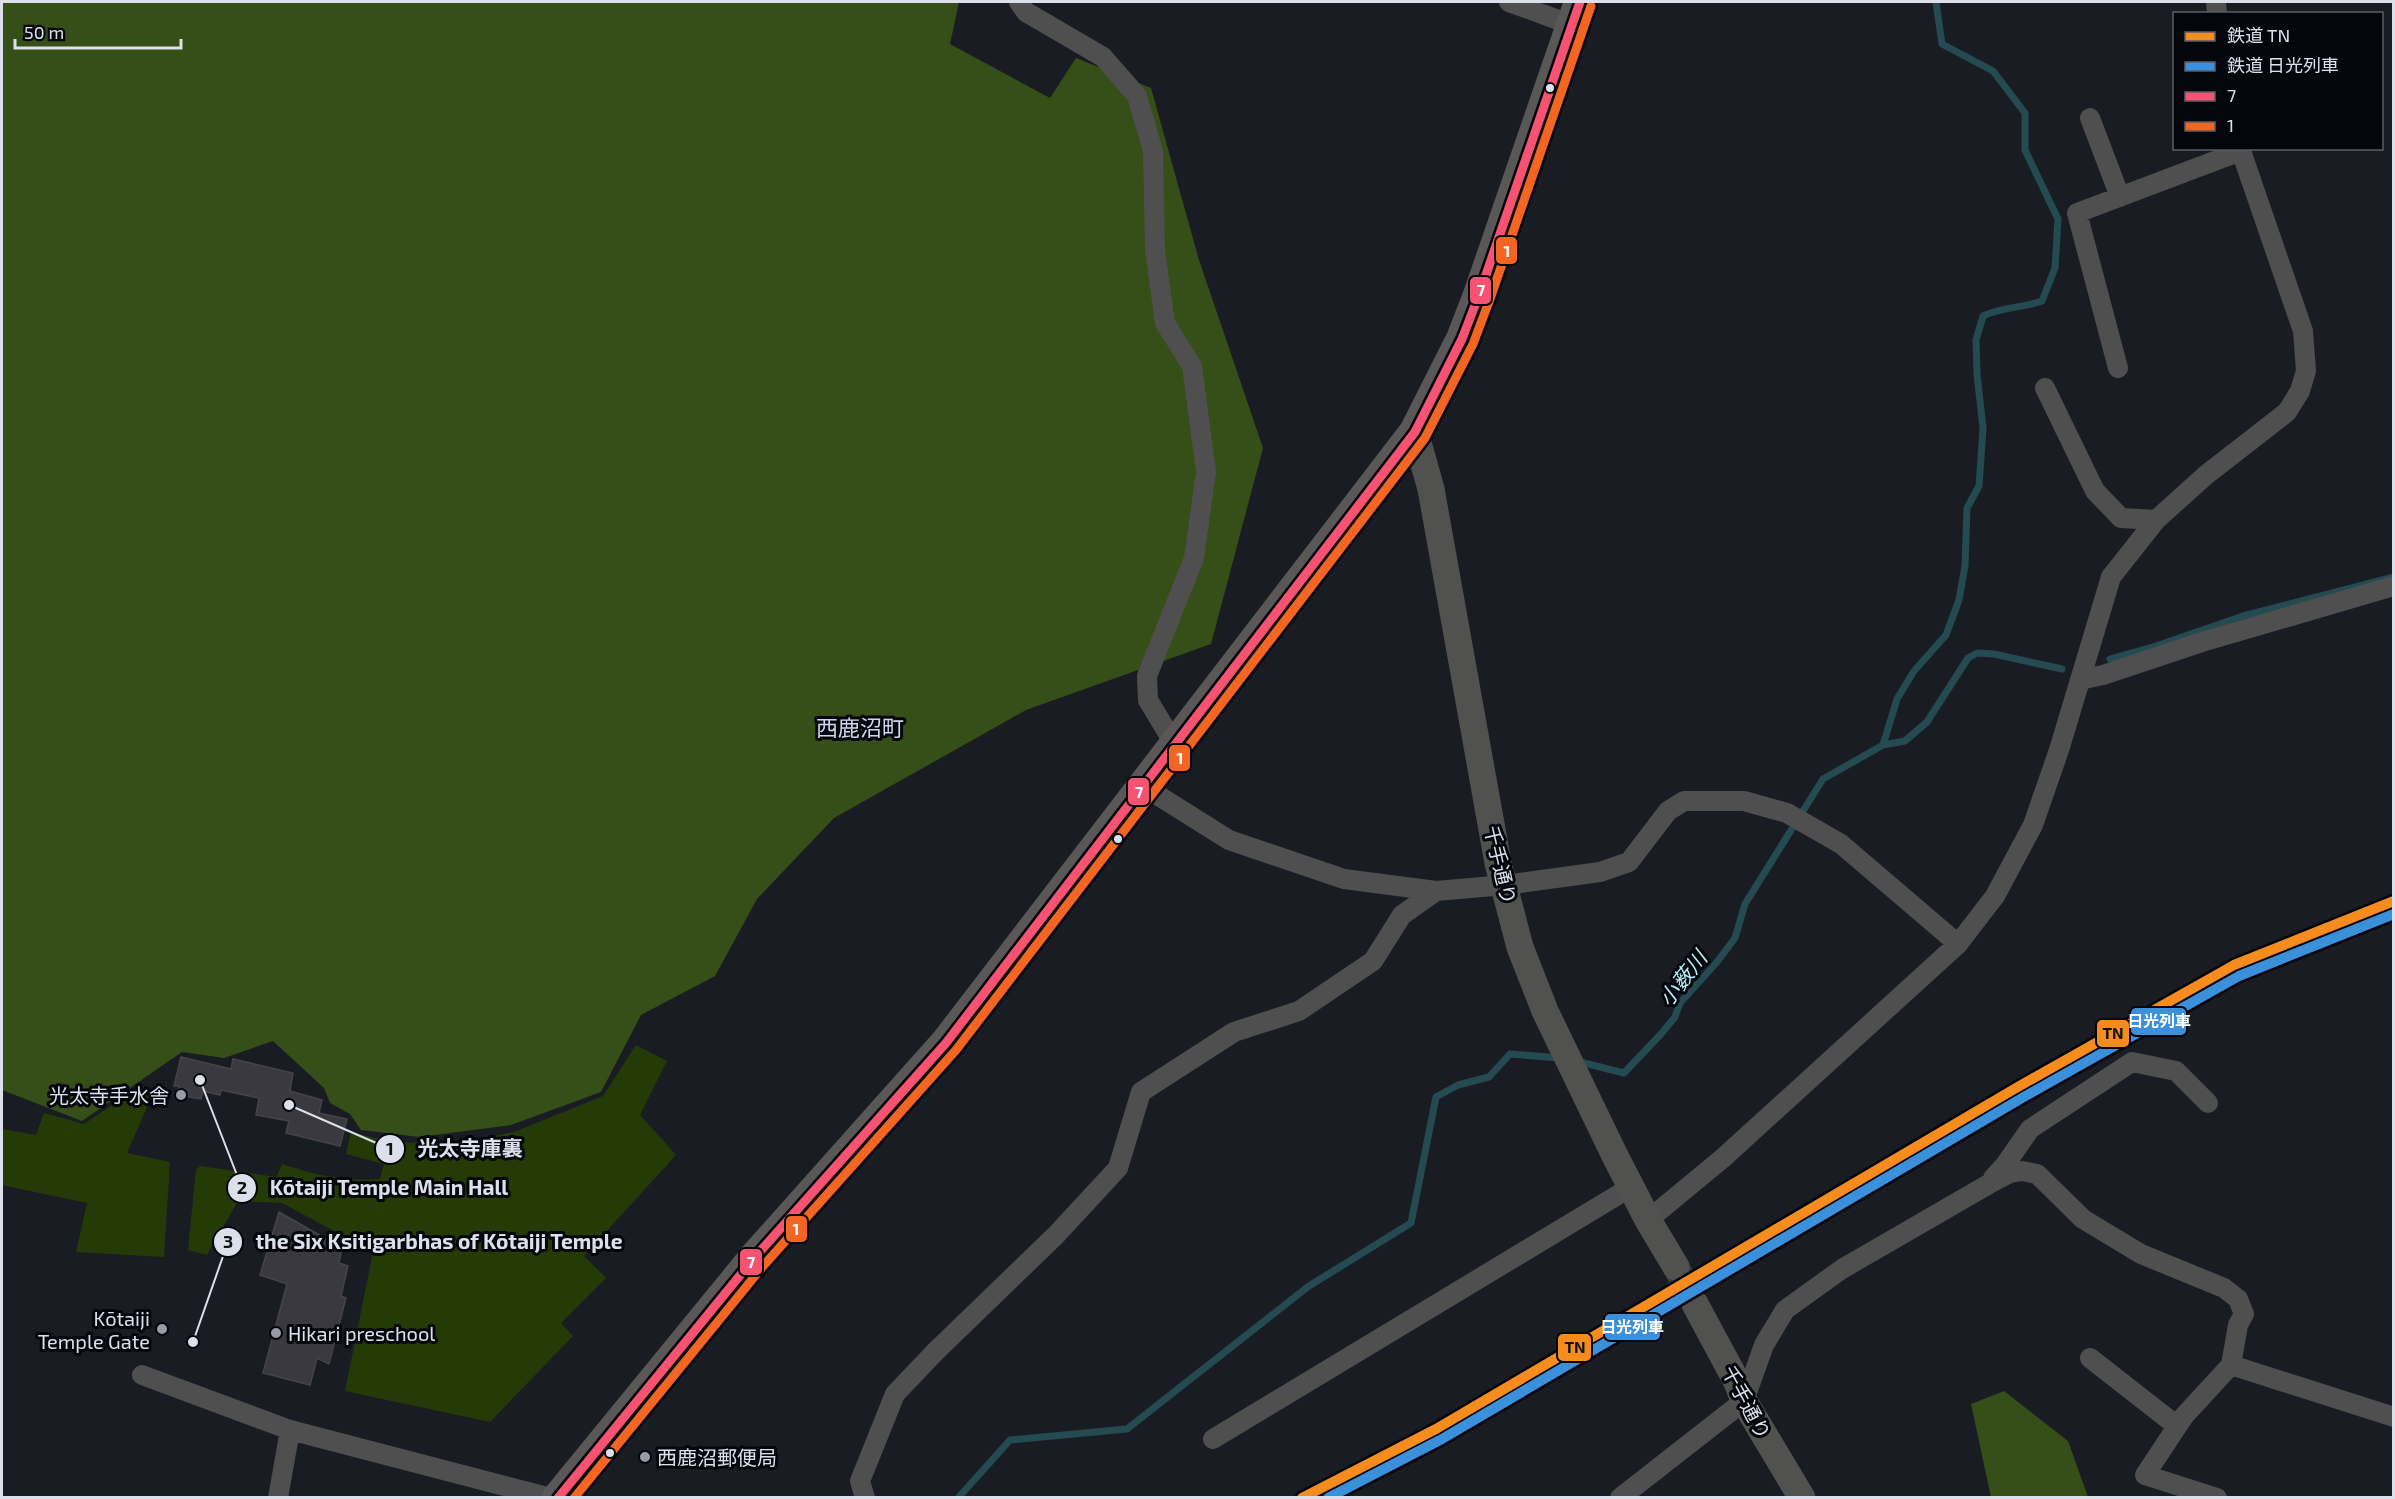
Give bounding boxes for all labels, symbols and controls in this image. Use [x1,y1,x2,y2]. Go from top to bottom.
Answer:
scale bar [15,12,182,50]
legend [2173,12,2383,150]
text: 50 m [24,21,64,43]
text: 鉄道 TN [2227,24,2290,46]
text: 鉄道 日光列車 [2227,54,2339,76]
unlabelled marker [1544,82,1556,94]
text: 7 [2227,84,2236,106]
text: 1 [2227,114,2234,136]
line badge: 1 [1495,236,1518,265]
text: 1 [1504,241,1510,260]
line badge: 7 [1469,276,1492,305]
text: 7 [1477,280,1486,299]
district label: 西鹿沼町 [816,714,904,740]
line badge: 1 [1168,744,1191,772]
text: 1 [1177,748,1183,767]
line badge: 7 [1127,777,1150,806]
text: 7 [1135,782,1144,801]
street label: 千手通り [1480,823,1522,907]
unlabelled marker [1112,833,1124,845]
water label: 小薮川 [1653,944,1712,1011]
line badge: 日光列車 [2130,1007,2187,1036]
text: 日光列車 [2127,1011,2191,1030]
line badge: TN [2096,1019,2130,1048]
text: TN [2102,1023,2124,1042]
place label: 光太寺手水舎 [49,1083,169,1107]
marker: 光太寺手水舎 [174,1088,188,1102]
callout: 光太寺庫裏 [375,1129,534,1168]
text: 光太寺庫裏 [418,1135,523,1160]
text: 1 [386,1137,394,1159]
callout: Kōtaiji Temple Main Hall [227,1168,520,1207]
text: Kōtaiji Temple Main Hall [270,1174,508,1199]
text: 2 [237,1176,247,1198]
line badge: 1 [785,1215,808,1243]
text: 1 [793,1219,799,1238]
callout: the Six Ksitigarbhas of Kōtaiji Temple [213,1222,635,1261]
text: the Six Ksitigarbhas of Kōtaiji Temple [255,1228,623,1253]
text: 3 [223,1230,233,1252]
line badge: 7 [739,1248,763,1276]
text: 7 [747,1252,756,1271]
place label: Kōtaiji Temple Gate [38,1306,150,1353]
line badge: 日光列車 [1604,1313,1661,1341]
text: 日光列車 [1600,1317,1664,1336]
place label: Hikari preschool [288,1321,435,1345]
marker: Kōtaiji Temple Gate [155,1322,169,1336]
marker: Hikari preschool [269,1326,283,1340]
line badge: TN [1557,1333,1592,1362]
text: TN [1564,1337,1586,1356]
street label: 千手通り [1718,1361,1776,1443]
place label: 西鹿沼郵便局 [657,1445,777,1469]
unlabelled marker [604,1447,616,1459]
marker: 西鹿沼郵便局 [638,1450,652,1464]

